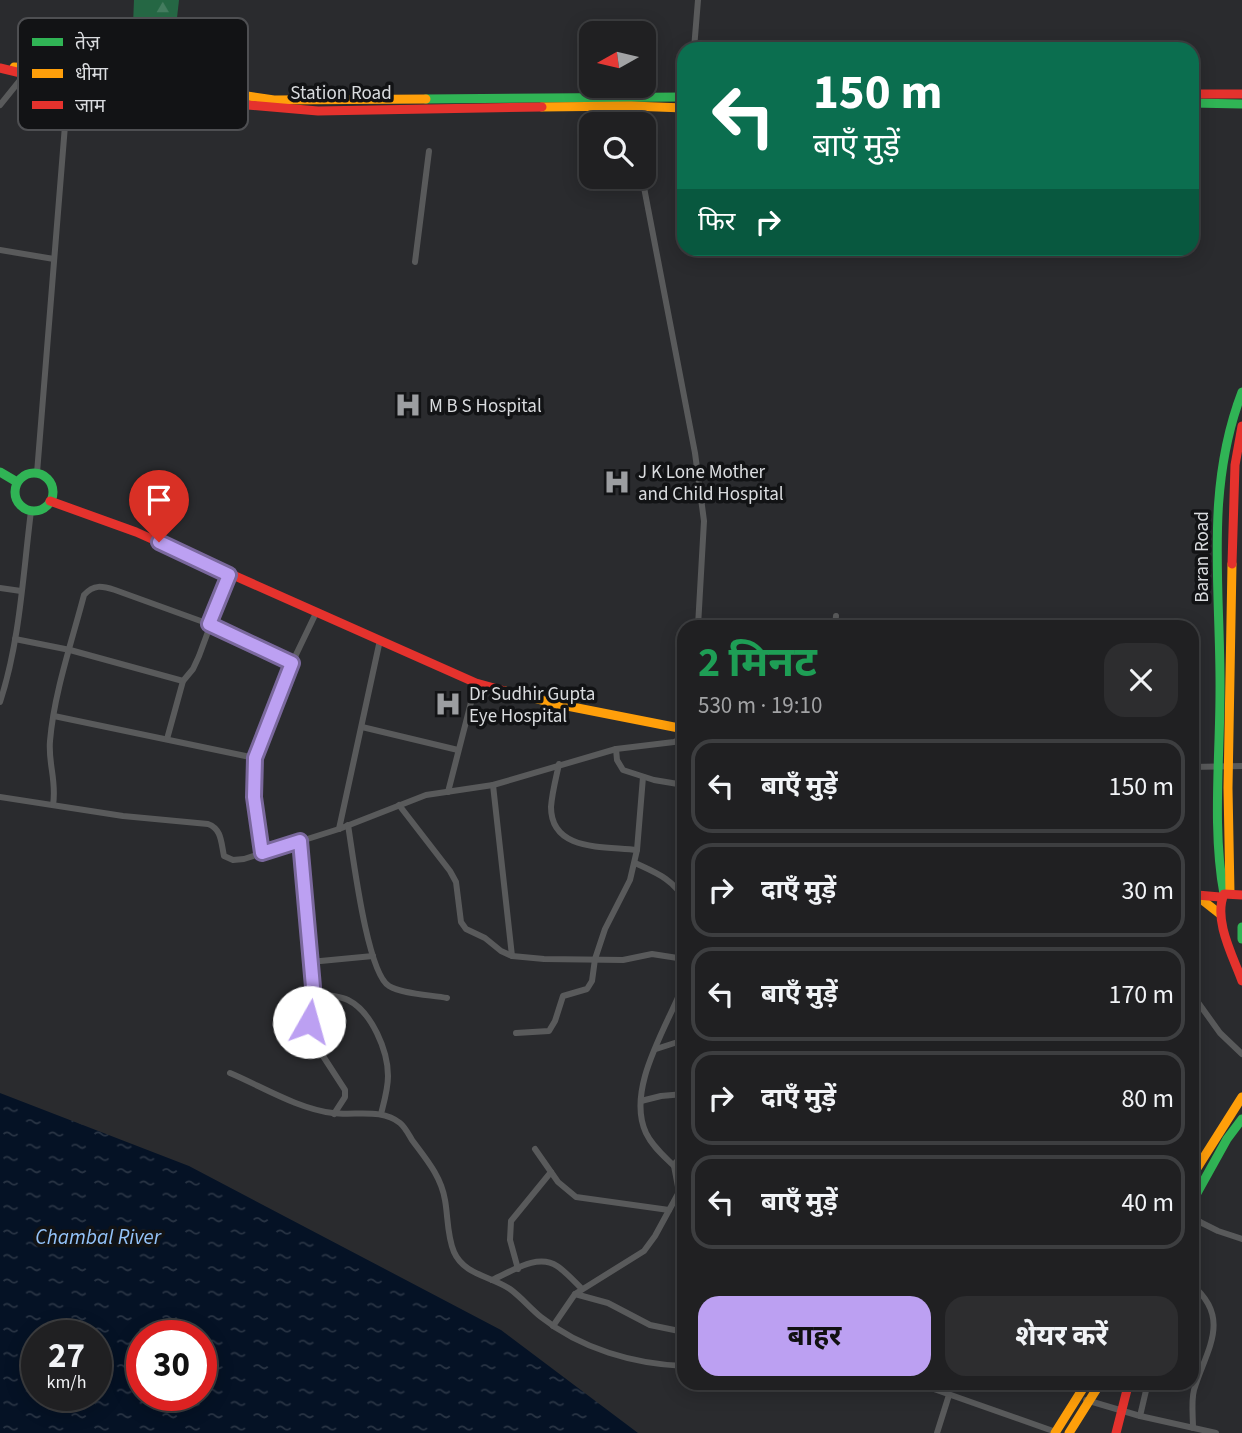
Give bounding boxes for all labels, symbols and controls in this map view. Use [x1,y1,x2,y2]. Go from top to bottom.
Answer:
legend [18,18,248,130]
north arrow [579,21,656,98]
map controls [579,21,656,189]
text: तेज़ [75,30,101,57]
text: 150 m [813,58,942,128]
text: धीमा [75,61,109,88]
icon: left [698,70,789,161]
street label: Station Road [290,80,392,107]
text: जाम [75,93,106,120]
button: search [579,112,656,189]
text: बाएँ मुड़ें [813,123,900,169]
text: फिर [698,203,735,240]
icon: right [749,203,787,241]
hospital icon: M B S Hospital [393,390,423,420]
place label: M B S Hospital [429,393,542,420]
place label: J K Lone Mother and Child Hospital [638,459,784,508]
hospital icon: J K Lone Mother and Child Hospital [602,467,632,497]
pin [129,470,189,542]
icon: arrive [140,481,178,519]
street label: Baran Road [1189,511,1216,603]
text: 2 मिनट [698,633,817,693]
button: close [1104,643,1178,717]
place label: Dr Sudhir Gupta Eye Hospital [469,681,595,730]
hospital icon: Dr Sudhir Gupta Eye Hospital [433,689,463,719]
text: 530 m · 19:10 [698,689,822,722]
icon: left [702,767,740,805]
text: बाएँ मुड़ें [761,767,838,804]
text: 150 m [1108,768,1174,805]
icon: right [702,871,740,909]
text: दाएँ मुड़ें [761,871,836,908]
text: 30 m [1121,872,1174,909]
icon: left [702,975,740,1013]
text: बाएँ मुड़ें [761,975,838,1012]
text: 170 m [1108,976,1174,1013]
position arrow [272,985,346,1059]
icon: right [702,1079,740,1117]
text: दाएँ मुड़ें [761,1079,836,1116]
text: 80 m [1121,1080,1174,1117]
icon: left [702,1183,740,1221]
text: बाएँ मुड़ें [761,1183,838,1220]
text: 40 m [1121,1184,1174,1221]
water label: Chambal River [35,1222,162,1252]
button: बाहर [698,1296,931,1376]
button: शेयर करें [945,1296,1178,1376]
speed limit sign: 30 [126,1320,217,1411]
text: 27 [48,1331,85,1381]
text: km/h [47,1370,86,1395]

